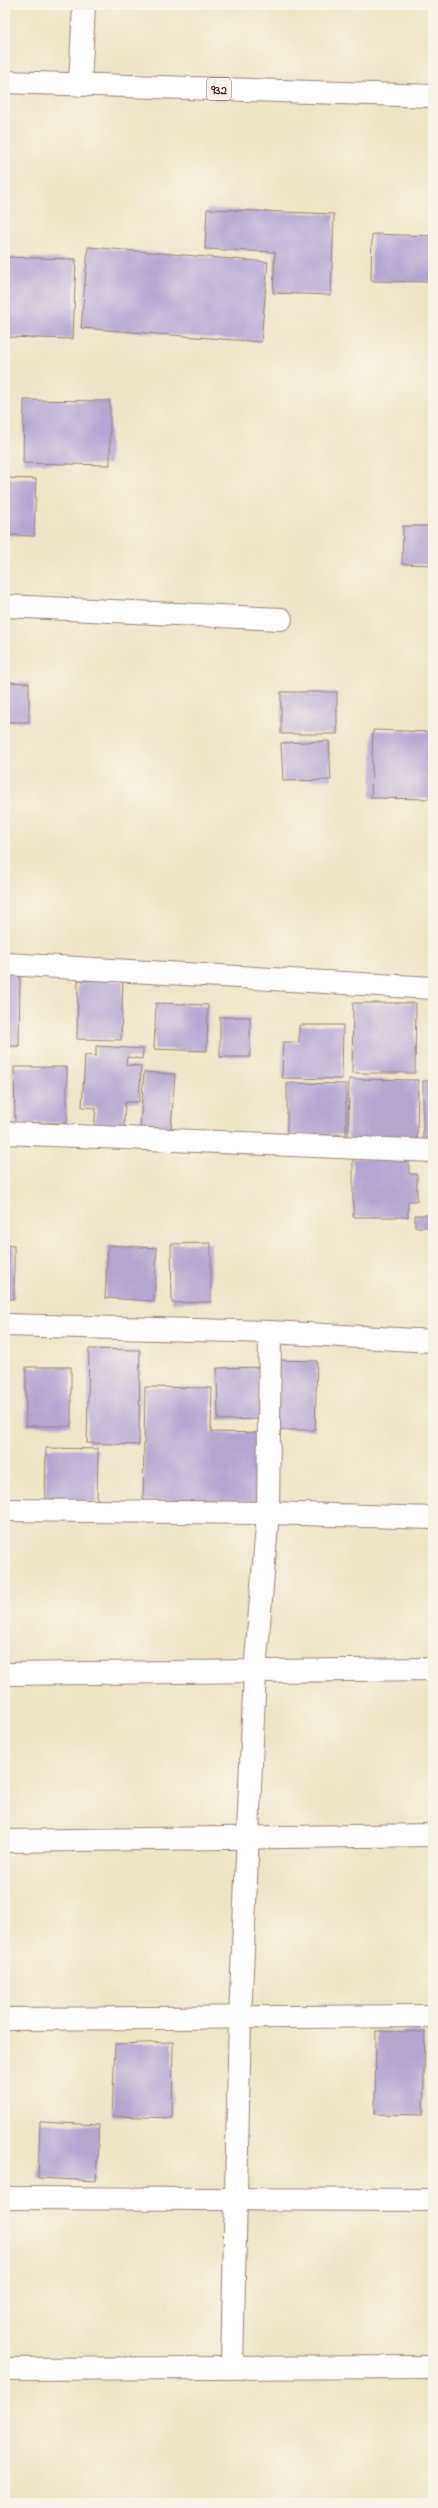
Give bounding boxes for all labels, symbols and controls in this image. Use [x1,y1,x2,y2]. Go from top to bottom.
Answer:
road number: 932 [207,78,231,100]

